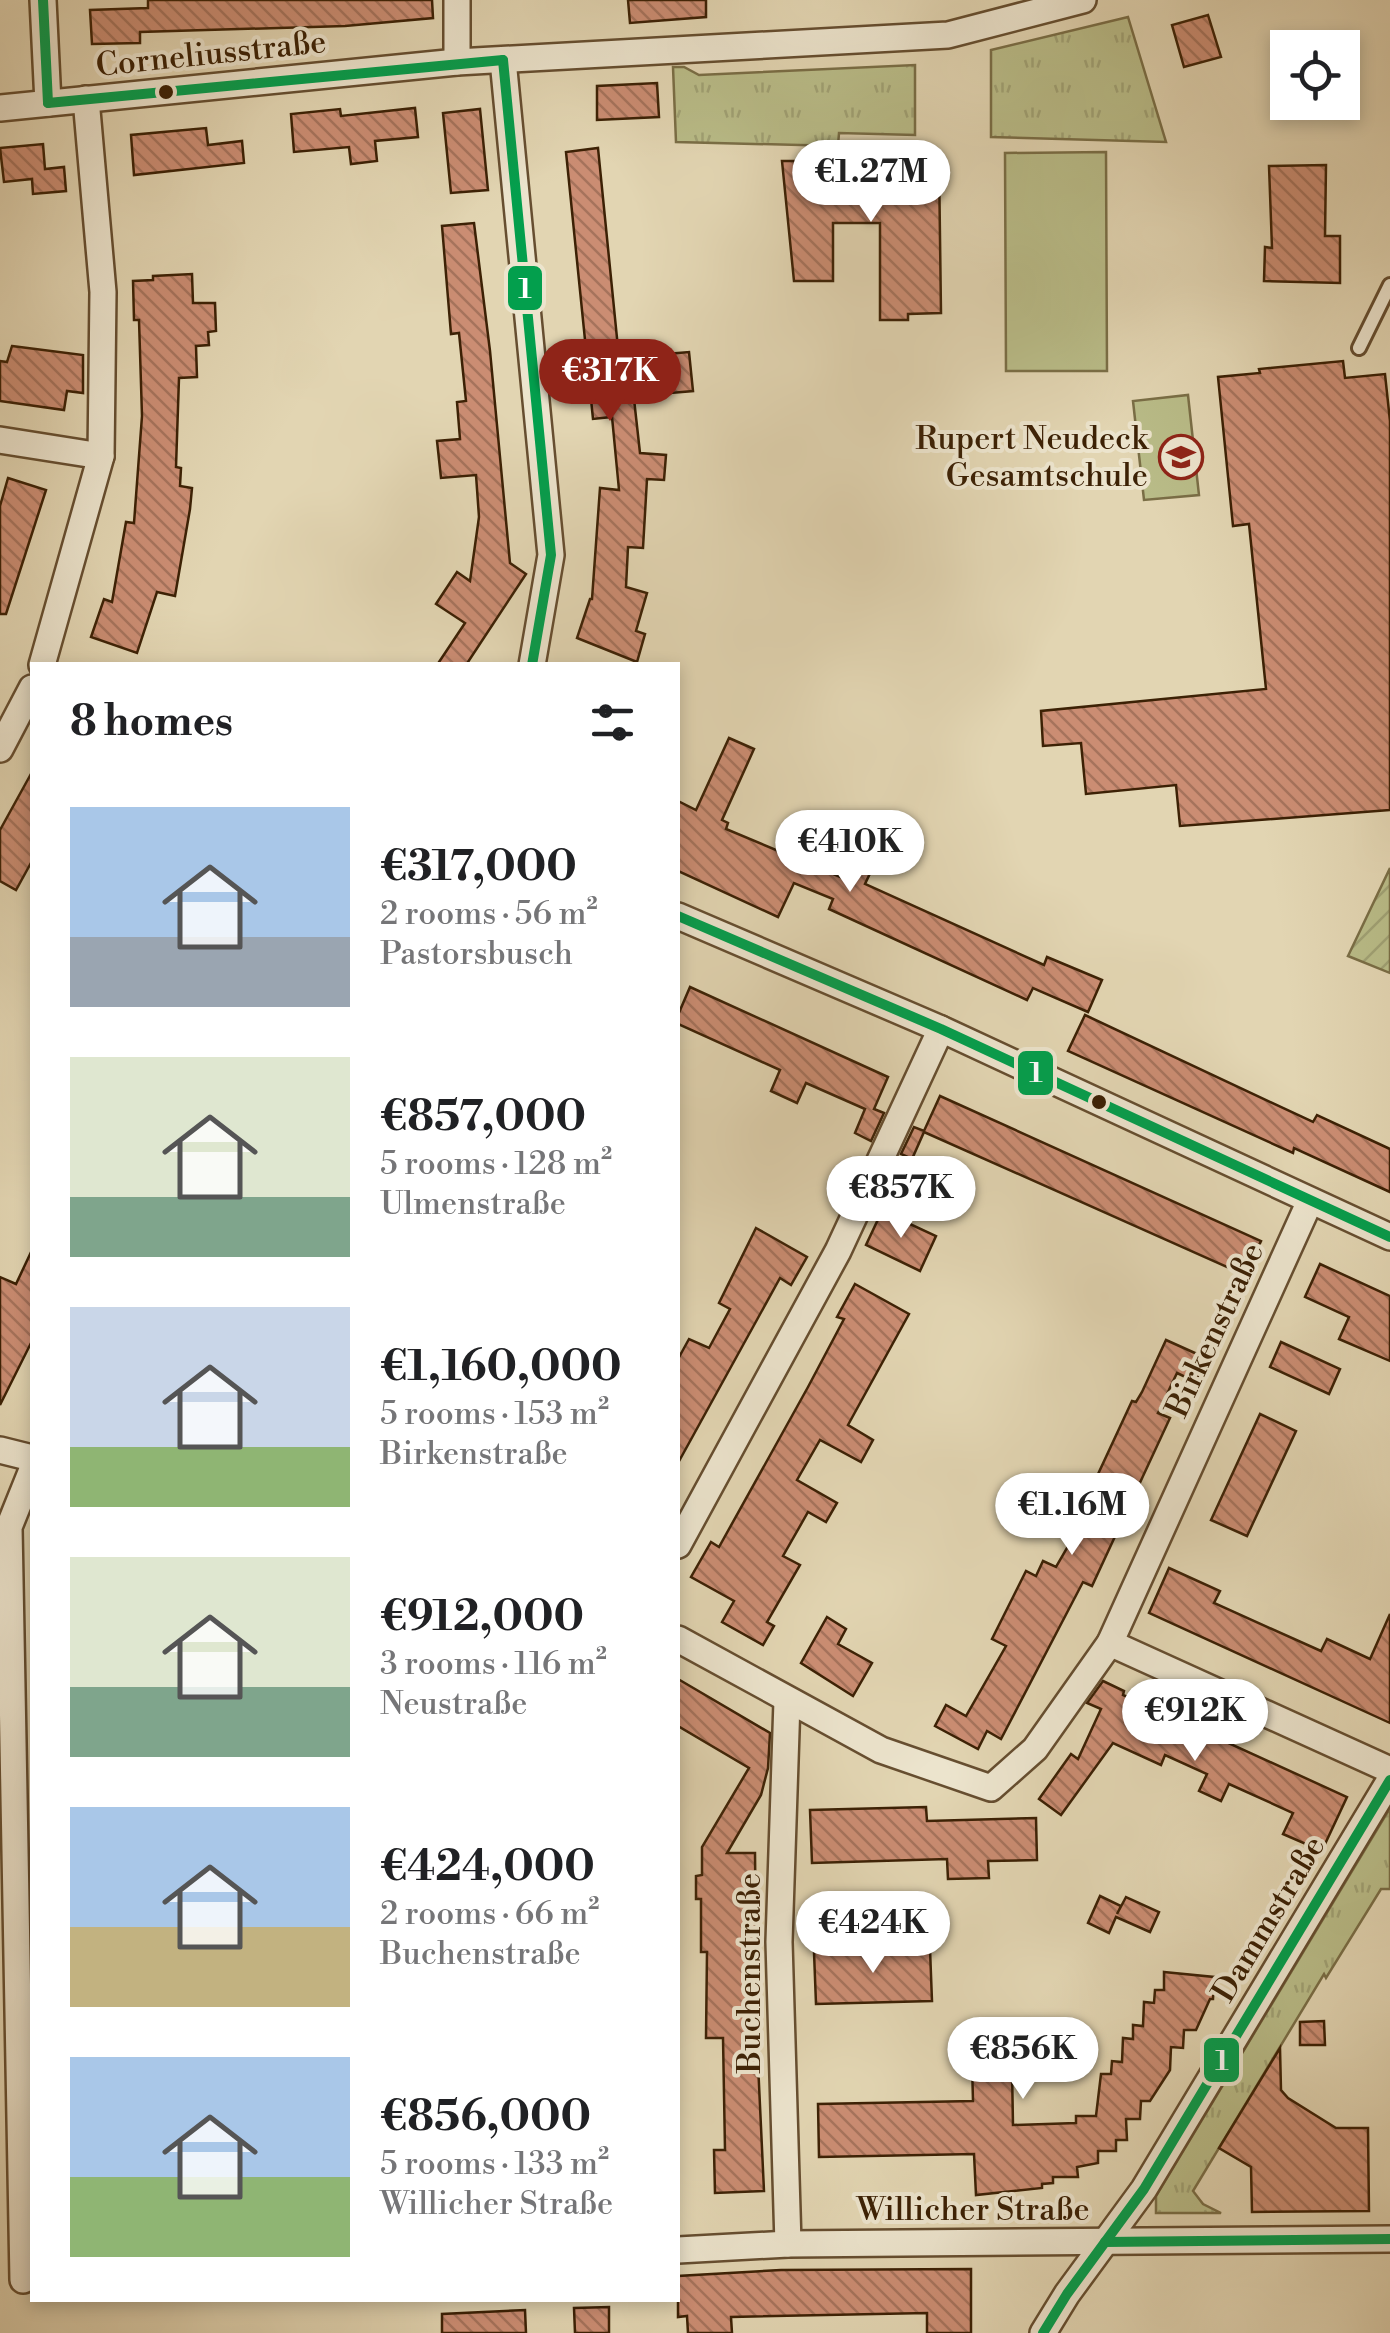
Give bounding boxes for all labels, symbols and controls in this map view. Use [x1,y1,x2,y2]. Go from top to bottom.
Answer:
street label: Corneliusstraße [94,22,328,86]
map controls [1270,30,1360,120]
button: locate [1270,30,1360,120]
unlabelled marker [156,82,176,102]
pin: €1.27M [790,140,952,225]
text: €1.27M [814,152,928,192]
line badge: 1 [506,264,544,312]
text: 1 [518,272,532,307]
pin: €317K [540,339,680,424]
text: €317K [561,351,659,391]
place label: Rupert Neudeck Gesamtschule [915,419,1150,496]
school or university icon: Rupert Neudeck Gesamtschule [1158,434,1204,480]
icon: filters [585,695,640,750]
text: 8 homes [70,696,233,749]
pin: €410K [780,810,920,895]
text: €410K [797,822,903,862]
text: €317,000 [380,841,577,894]
icon: home [150,847,270,967]
text: 2 rooms · 56 m² [380,894,598,934]
text: Pastorsbusch [380,934,573,974]
line badge: 1 [1016,1049,1055,1097]
text: 1 [1029,1056,1043,1091]
text: €857,000 [380,1091,586,1144]
unlabelled marker [1089,1092,1109,1112]
icon: home [150,1097,270,1217]
text: 5 rooms · 128 m² [380,1144,612,1184]
pin: €857K [831,1156,971,1241]
text: €857K [849,1168,953,1208]
text: Ulmenstraße [380,1184,566,1224]
street label: Birkenstraße [1157,1236,1273,1424]
text: €1,160,000 [380,1341,622,1394]
icon: home [150,1347,270,1467]
text: 5 rooms · 153 m² [380,1394,609,1434]
text: Birkenstraße [380,1434,568,1474]
pin: €1.16M [991,1473,1153,1558]
text: €1.16M [1017,1485,1127,1525]
text: €912,000 [380,1591,584,1644]
icon: home [150,1597,270,1717]
text: 3 rooms · 116 m² [380,1644,607,1684]
pin: €912K [1125,1679,1265,1764]
text: Neustraße [380,1684,527,1724]
text: €912K [1144,1691,1246,1731]
street label: Dammstraße [1204,1829,1334,2009]
text: €424,000 [380,1841,595,1894]
icon: home [150,1847,270,1967]
street label: Buchenstraße [730,1873,770,2074]
pin: €424K [803,1891,943,1976]
text: 2 rooms · 66 m² [380,1894,599,1934]
text: €424K [818,1903,928,1943]
text: Buchenstraße [380,1934,581,1974]
pin: €856K [953,2017,1093,2102]
text: €856K [969,2029,1077,2069]
line badge: 1 [1202,2036,1241,2084]
text: 1 [1215,2044,1229,2079]
text: €856,000 [380,2091,591,2144]
icon: home [150,2097,270,2217]
text: 5 rooms · 133 m² [380,2144,609,2184]
text: Willicher Straße [380,2184,613,2224]
street label: Willicher Straße [855,2190,1090,2230]

